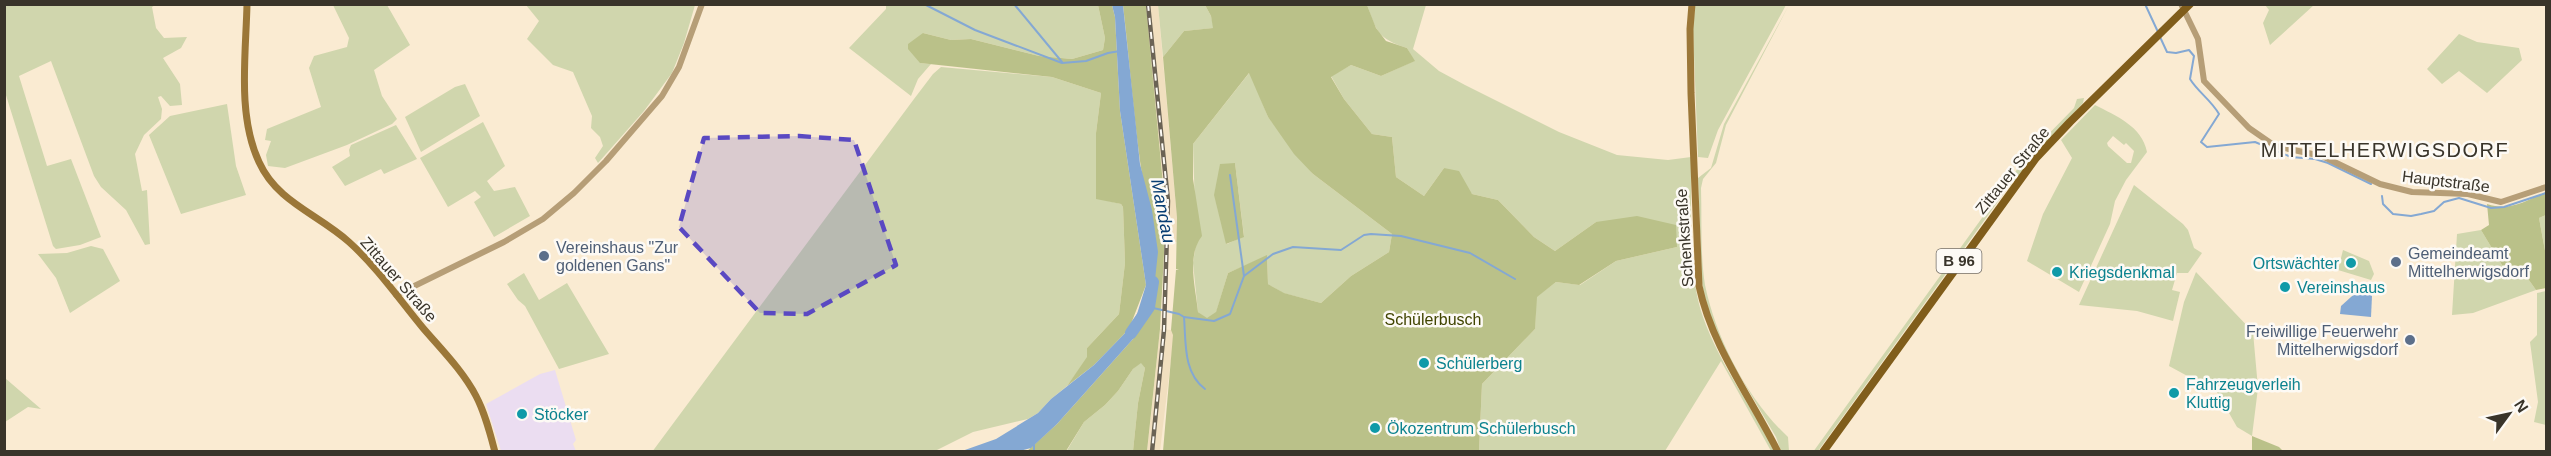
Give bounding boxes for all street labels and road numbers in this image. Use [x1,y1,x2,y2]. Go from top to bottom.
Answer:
street label: Zittauer Straße [1972,123,2053,217]
street label: Hauptstraße [2401,168,2491,195]
street label: Schenkstraße [1673,188,1696,288]
street label: Zittauer Straße [357,233,440,325]
road number: B 96 [1936,249,1982,273]

